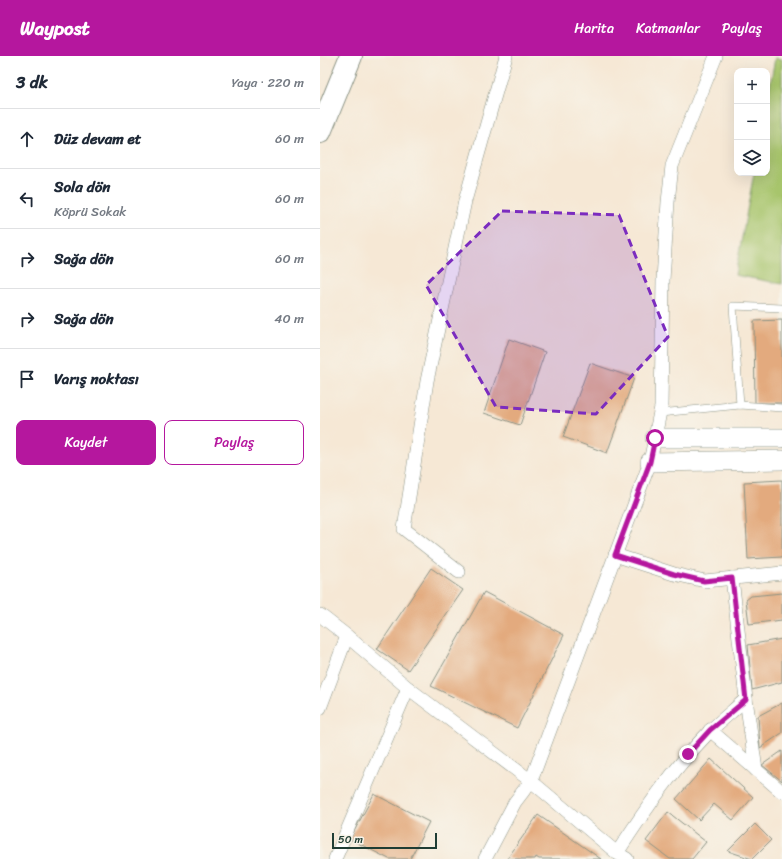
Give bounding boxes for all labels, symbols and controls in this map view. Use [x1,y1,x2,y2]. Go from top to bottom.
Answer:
text: Waypost [20,12,90,45]
text: Harita [574,16,614,41]
text: Katmanlar [636,16,700,41]
text: Paylaş [722,16,762,41]
text: 3 dk [16,67,48,97]
map controls [734,68,770,176]
button: + [734,68,770,104]
text: Yaya · 220 m [232,71,304,94]
button: − [734,104,770,140]
text: Düz devam et [54,126,141,152]
text: 60 m [275,127,304,150]
icon: ahead [16,128,38,150]
button: layers [734,140,770,176]
text: Sola dön [54,174,110,200]
text: 60 m [275,187,304,210]
icon: left [16,188,38,210]
text: Köprü Sokak [54,200,126,223]
text: Sağa dön [54,246,114,272]
text: 60 m [275,247,304,270]
icon: right [16,248,38,270]
text: Sağa dön [54,306,114,332]
text: 40 m [274,307,304,330]
icon: right [16,308,38,330]
text: Varış noktası [54,366,139,392]
icon: arrive [16,368,38,390]
button: Kaydet [16,420,156,465]
button: Paylaş [164,420,304,465]
route start [646,429,664,447]
route end [679,745,697,763]
text: 50 m [338,830,363,849]
scale bar [332,831,437,850]

